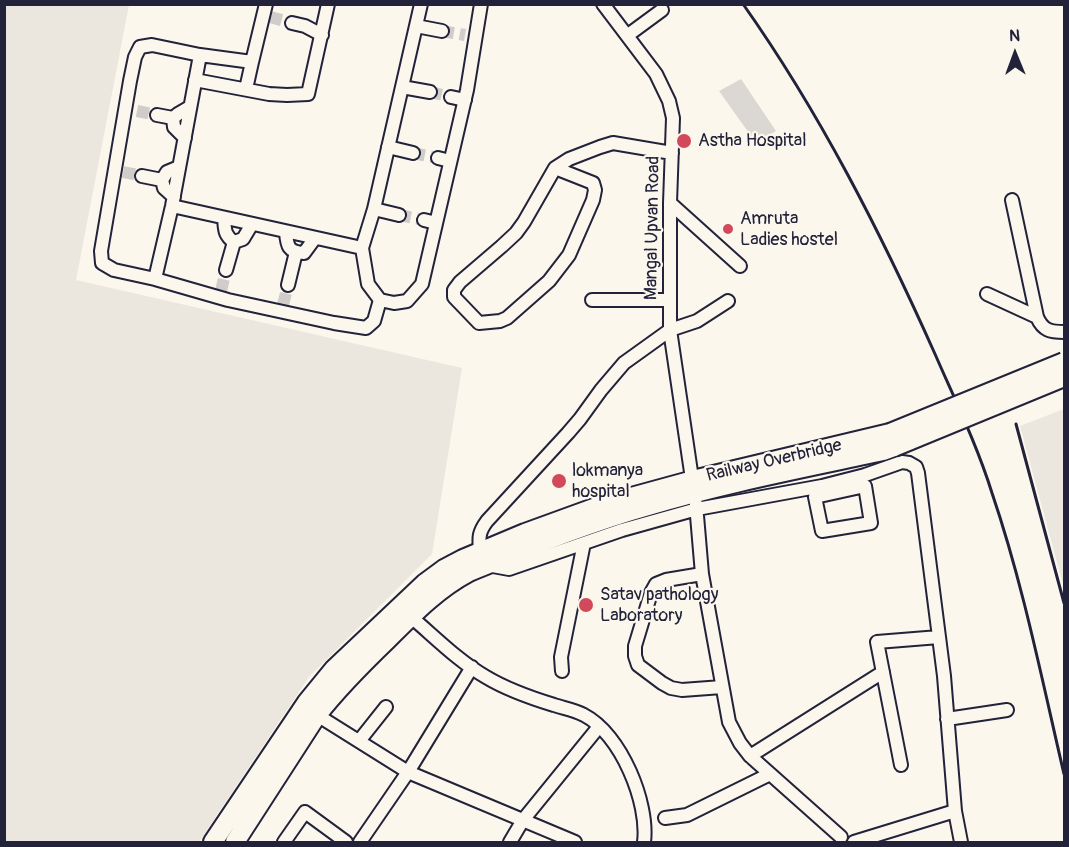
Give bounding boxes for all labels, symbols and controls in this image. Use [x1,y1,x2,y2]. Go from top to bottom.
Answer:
north arrow [985,24,1045,84]
text: N [1009,26,1020,46]
place label: Astha Hospital [698,130,806,152]
marker: Astha Hospital [675,132,693,150]
street label: Mangal Upvan Road [641,156,665,300]
place label: Amruta Ladies hostel [740,208,838,250]
marker: Amruta Ladies hostel [721,222,735,236]
street label: Railway Overbridge [704,435,844,487]
place label: lokmanya hospital [572,460,643,502]
marker: lokmanya hospital [550,472,568,490]
place label: Satav pathology Laboratory [600,584,718,626]
marker: Satav pathology Laboratory [577,596,595,614]

